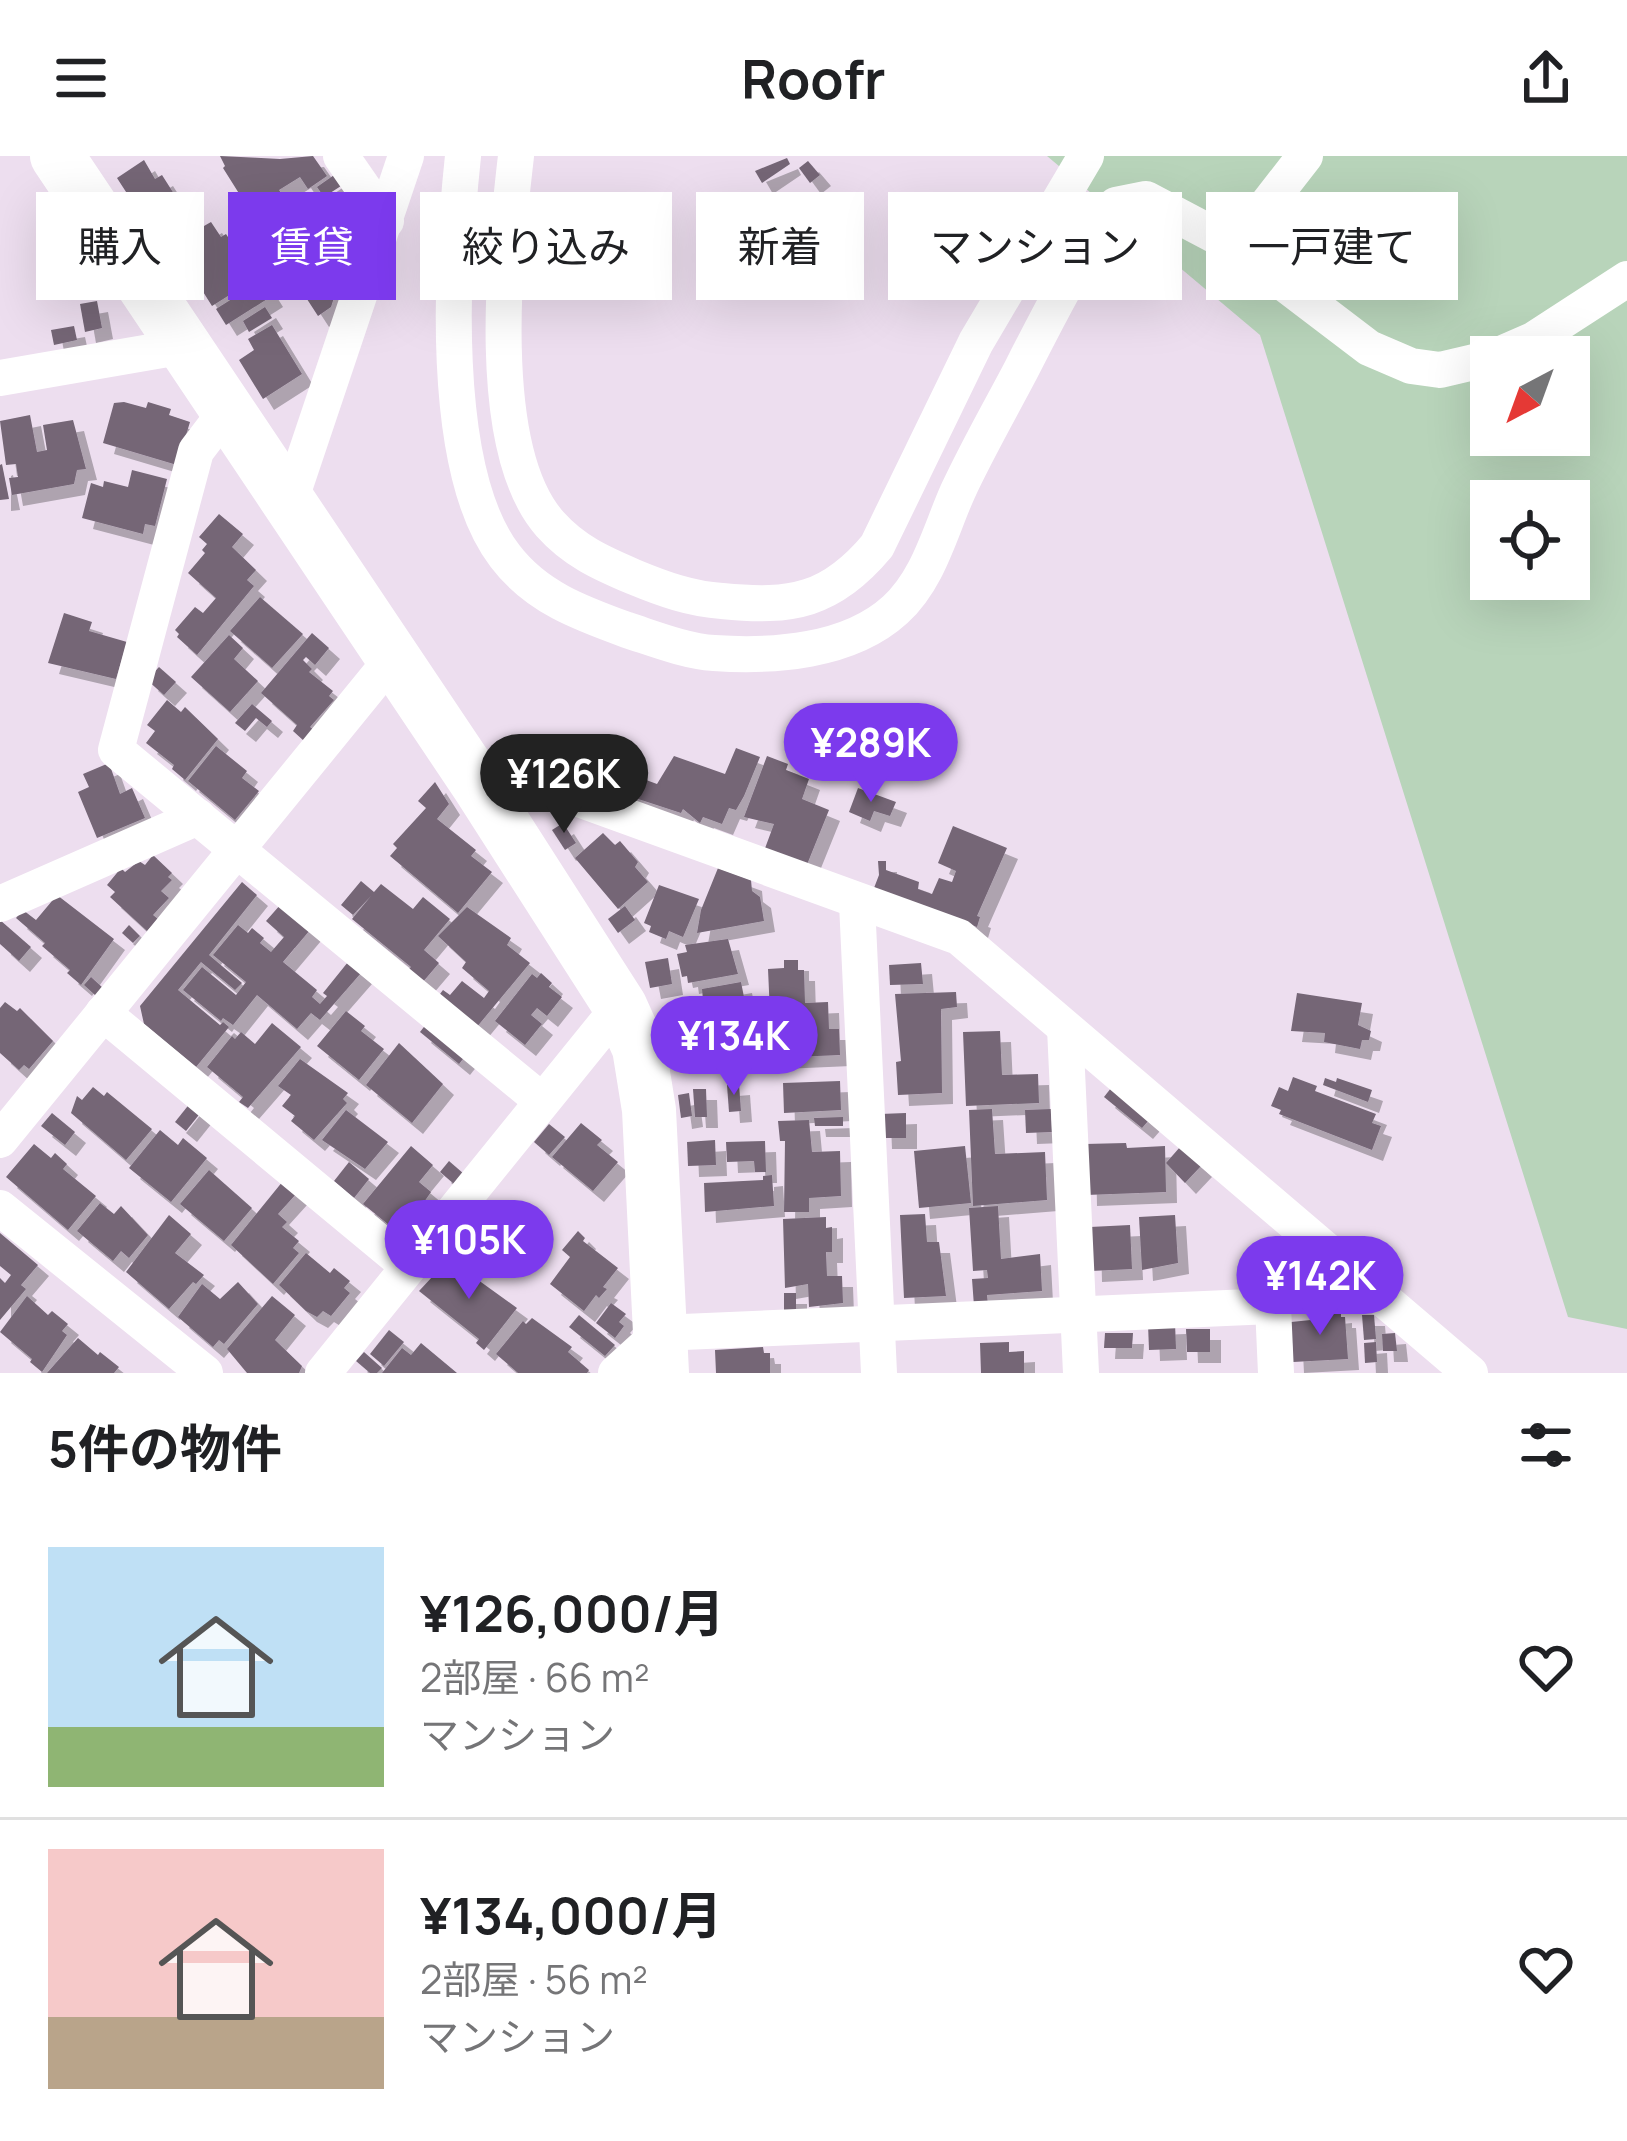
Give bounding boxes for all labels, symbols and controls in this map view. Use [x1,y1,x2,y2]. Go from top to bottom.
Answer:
text: Roofr [741,41,886,115]
icon: menu [48,45,114,111]
icon: share [1513,45,1579,111]
chip: 購入 [36,192,204,300]
chip: 賃貸 [228,192,396,300]
chip: 絞り込み [420,192,672,300]
chip: 新着 [696,192,864,300]
chip: マンション [888,192,1182,300]
chip: 一戸建て [1206,192,1458,300]
north arrow [1470,336,1590,456]
map controls [1470,336,1590,600]
button: locate [1470,480,1590,600]
pin: ¥289K [787,703,955,805]
text: ¥289K [811,715,931,769]
pin: ¥126K [480,734,648,836]
text: ¥126K [507,746,621,800]
pin: ¥134K [650,996,818,1098]
text: ¥134K [678,1008,790,1062]
pin: ¥105K [385,1200,553,1302]
text: ¥105K [412,1212,526,1266]
pin: ¥142K [1236,1236,1404,1338]
text: ¥142K [1263,1248,1377,1302]
icon: filters [1513,1412,1579,1478]
text: 5件の物件 [48,1413,282,1482]
text: ¥126,000/月 [420,1578,725,1647]
icon: home [144,1595,288,1739]
icon: heart [1513,1634,1579,1700]
text: 2部屋 · 66 m² [420,1650,650,1704]
text: マンション [420,1707,615,1761]
text: ¥134,000/月 [420,1880,722,1949]
icon: home [144,1897,288,2041]
icon: heart [1513,1936,1579,2002]
text: 2部屋 · 56 m² [420,1952,648,2006]
text: マンション [420,2009,615,2063]

